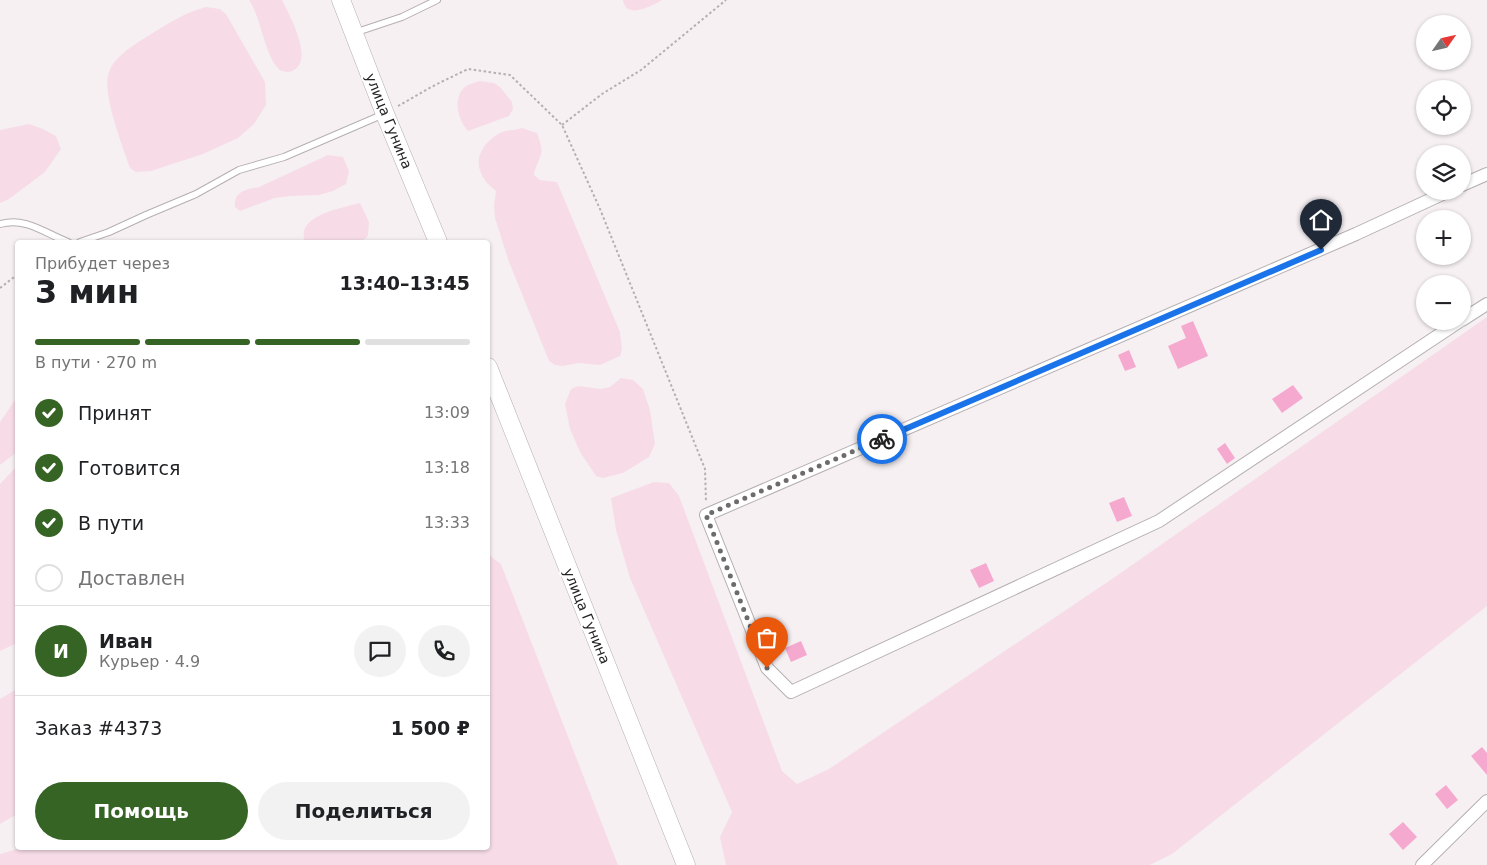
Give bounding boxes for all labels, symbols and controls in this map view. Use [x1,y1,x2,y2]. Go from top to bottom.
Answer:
north arrow [1416,15,1471,70]
map controls [1416,15,1471,330]
street label: улица Гунина [363,71,415,171]
button: locate [1416,80,1471,135]
button: layers [1416,145,1471,200]
pin [1300,199,1342,250]
icon: home [1307,206,1335,234]
button: + [1416,210,1471,265]
text: Прибудет через [35,254,170,273]
text: 13:40–13:45 [340,272,470,294]
text: 3 мин [35,273,139,311]
button: − [1416,275,1471,330]
text: В пути · 270 m [35,353,157,372]
icon: check [35,399,63,427]
text: Принят [78,402,152,424]
text: 13:09 [424,403,470,422]
courier [857,414,907,464]
icon: bike [868,425,896,453]
icon: check [35,454,63,482]
text: Готовится [78,457,180,479]
text: 13:18 [424,458,470,477]
icon: check [35,509,63,537]
text: В пути [78,512,144,534]
text: 13:33 [424,513,470,532]
street label: улица Гунина [561,566,613,666]
text: Доставлен [78,567,185,589]
pin [746,617,788,668]
icon: bag [753,624,781,652]
button: chat [354,625,406,677]
button: phone [418,625,470,677]
text: Иван [99,630,153,652]
text: И [53,640,69,662]
text: Курьер · 4.9 [99,652,200,671]
text: Заказ #4373 [35,717,162,739]
text: 1 500 ₽ [391,717,470,739]
button: Помощь [35,782,248,840]
button: Поделиться [258,782,470,840]

